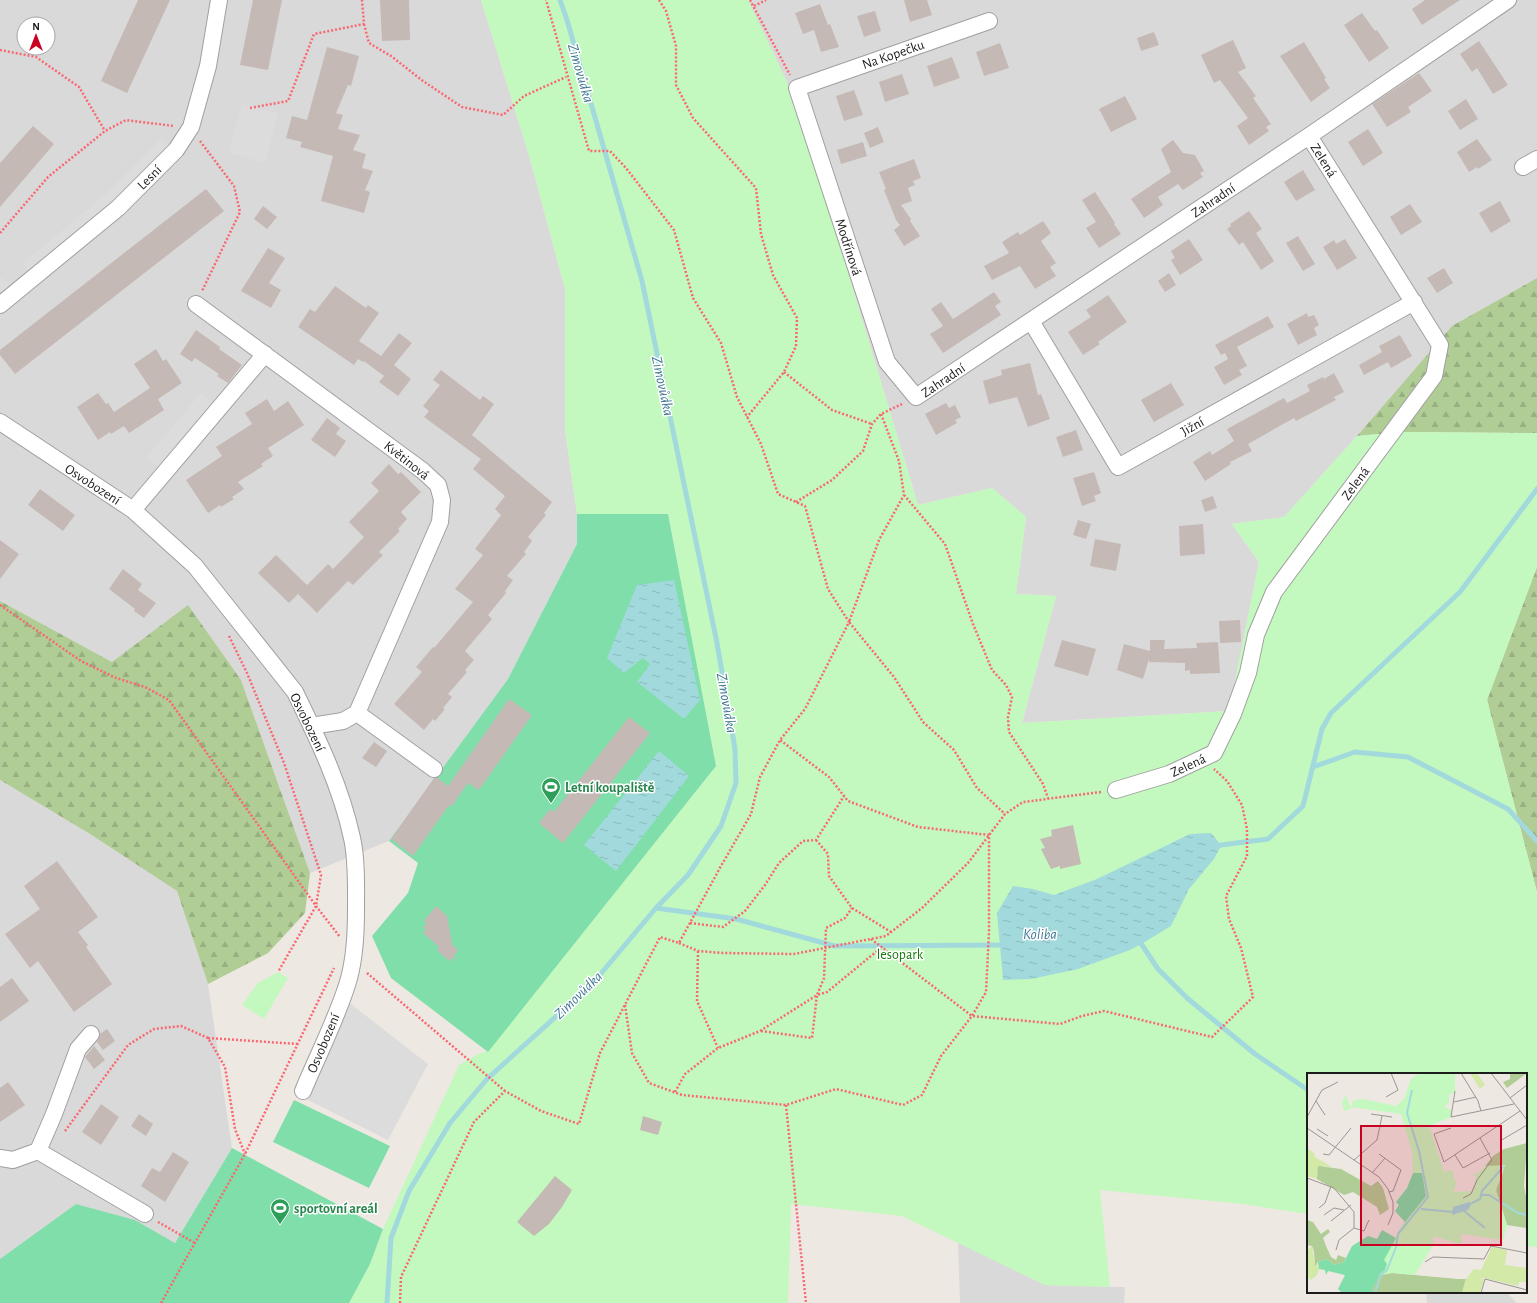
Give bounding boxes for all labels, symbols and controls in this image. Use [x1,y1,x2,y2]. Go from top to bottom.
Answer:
north arrow [16,16,56,56]
text: N [32,21,40,32]
street label: Na Kopečku [860,38,926,72]
water label: Zimovůdka [565,42,596,104]
street label: Zelená [1307,141,1339,180]
street label: Lesní [135,162,165,193]
street label: Zahradní [1189,181,1239,221]
street label: Modřínová [832,217,864,278]
water label: Zimovůdka [649,355,676,417]
street label: Zahradní [919,361,969,401]
street label: Jižní [1179,415,1207,439]
street label: Květinová [381,439,432,483]
street label: Osvobození [62,462,123,508]
street label: Zelená [1339,464,1373,503]
water label: Zimovůdka [714,672,739,734]
street label: Osvobození [287,691,328,754]
street label: Zelená [1169,752,1209,780]
sports icon: Letní koupaliště [540,776,562,804]
place label: Letní koupaliště [565,781,655,795]
water label: Koliba [1023,927,1057,942]
park label: lesopark [877,948,924,962]
water label: Zimovůdka [551,969,605,1022]
street label: Osvobození [305,1011,343,1075]
inset map [1307,1073,1527,1293]
sports icon: sportovní areál [269,1197,291,1225]
place label: sportovní areál [294,1202,378,1216]

